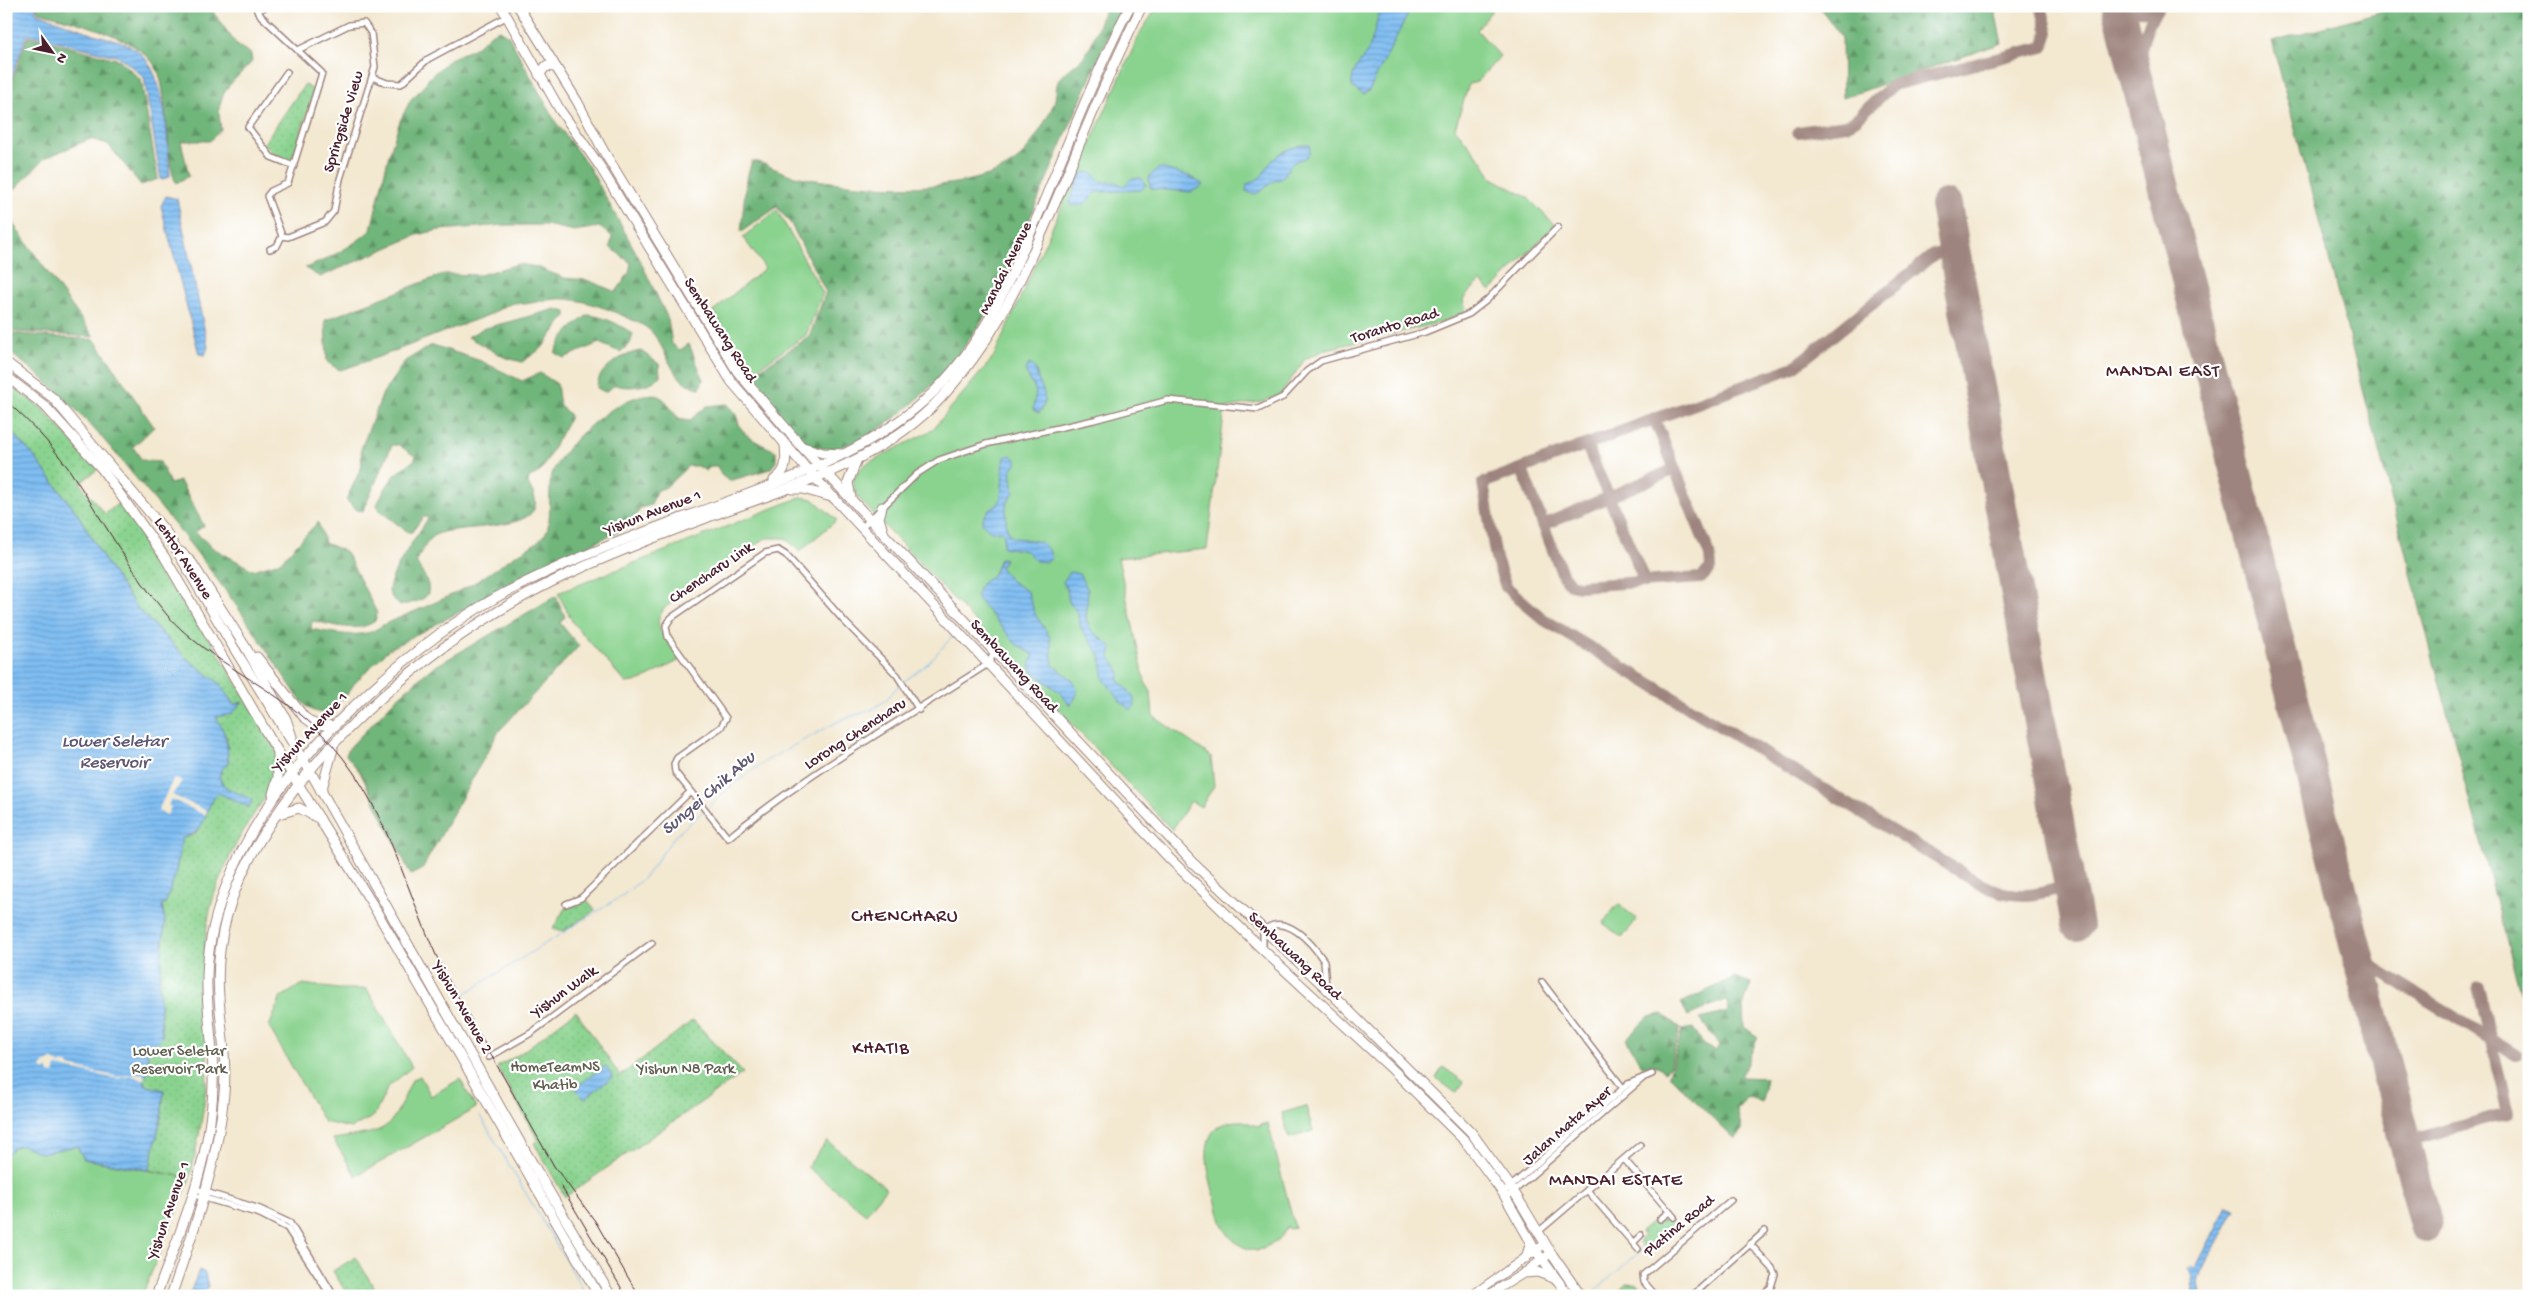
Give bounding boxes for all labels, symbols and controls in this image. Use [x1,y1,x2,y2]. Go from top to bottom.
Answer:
north arrow [28,28,78,78]
text: N [51,49,70,66]
street label: Springside View [321,68,370,175]
street label: Mandai Avenue [976,219,1038,319]
street label: Sembawang Road [678,275,761,388]
street label: Toranto Road [1348,304,1442,350]
district label: MANDAI EAST [2106,362,2220,383]
street label: Yishun Avenue 1 [600,487,704,542]
street label: Lentor Avenue [148,514,216,604]
street label: Chencharu Link [666,538,759,609]
street label: Sembawang Road [965,616,1062,719]
street label: Yishun Avenue 1 [268,689,353,778]
street label: Lorong Chencharu [801,695,911,775]
water label: Lower Seletar Reservoir [62,732,170,774]
water label: Sungei Chik Abu [658,747,761,840]
district label: CHENCHARU [851,906,959,929]
street label: Sembawang Road [1243,909,1346,1006]
street label: Yishun Avenue 2 [426,956,495,1058]
street label: Yishun Walk [526,961,603,1025]
district label: KHATIB [852,1039,910,1060]
park label: Lower Seletar Reservoir Park [131,1043,228,1080]
park label: HomeTeamNS Khatib [510,1059,600,1096]
park label: Yishun N8 Park [635,1061,737,1080]
street label: Jalan Mata Ayer [1520,1082,1617,1171]
street label: Yishun Avenue 1 [144,1159,196,1265]
district label: MANDAI ESTATE [1549,1171,1683,1192]
street label: Platina Road [1640,1191,1720,1263]

